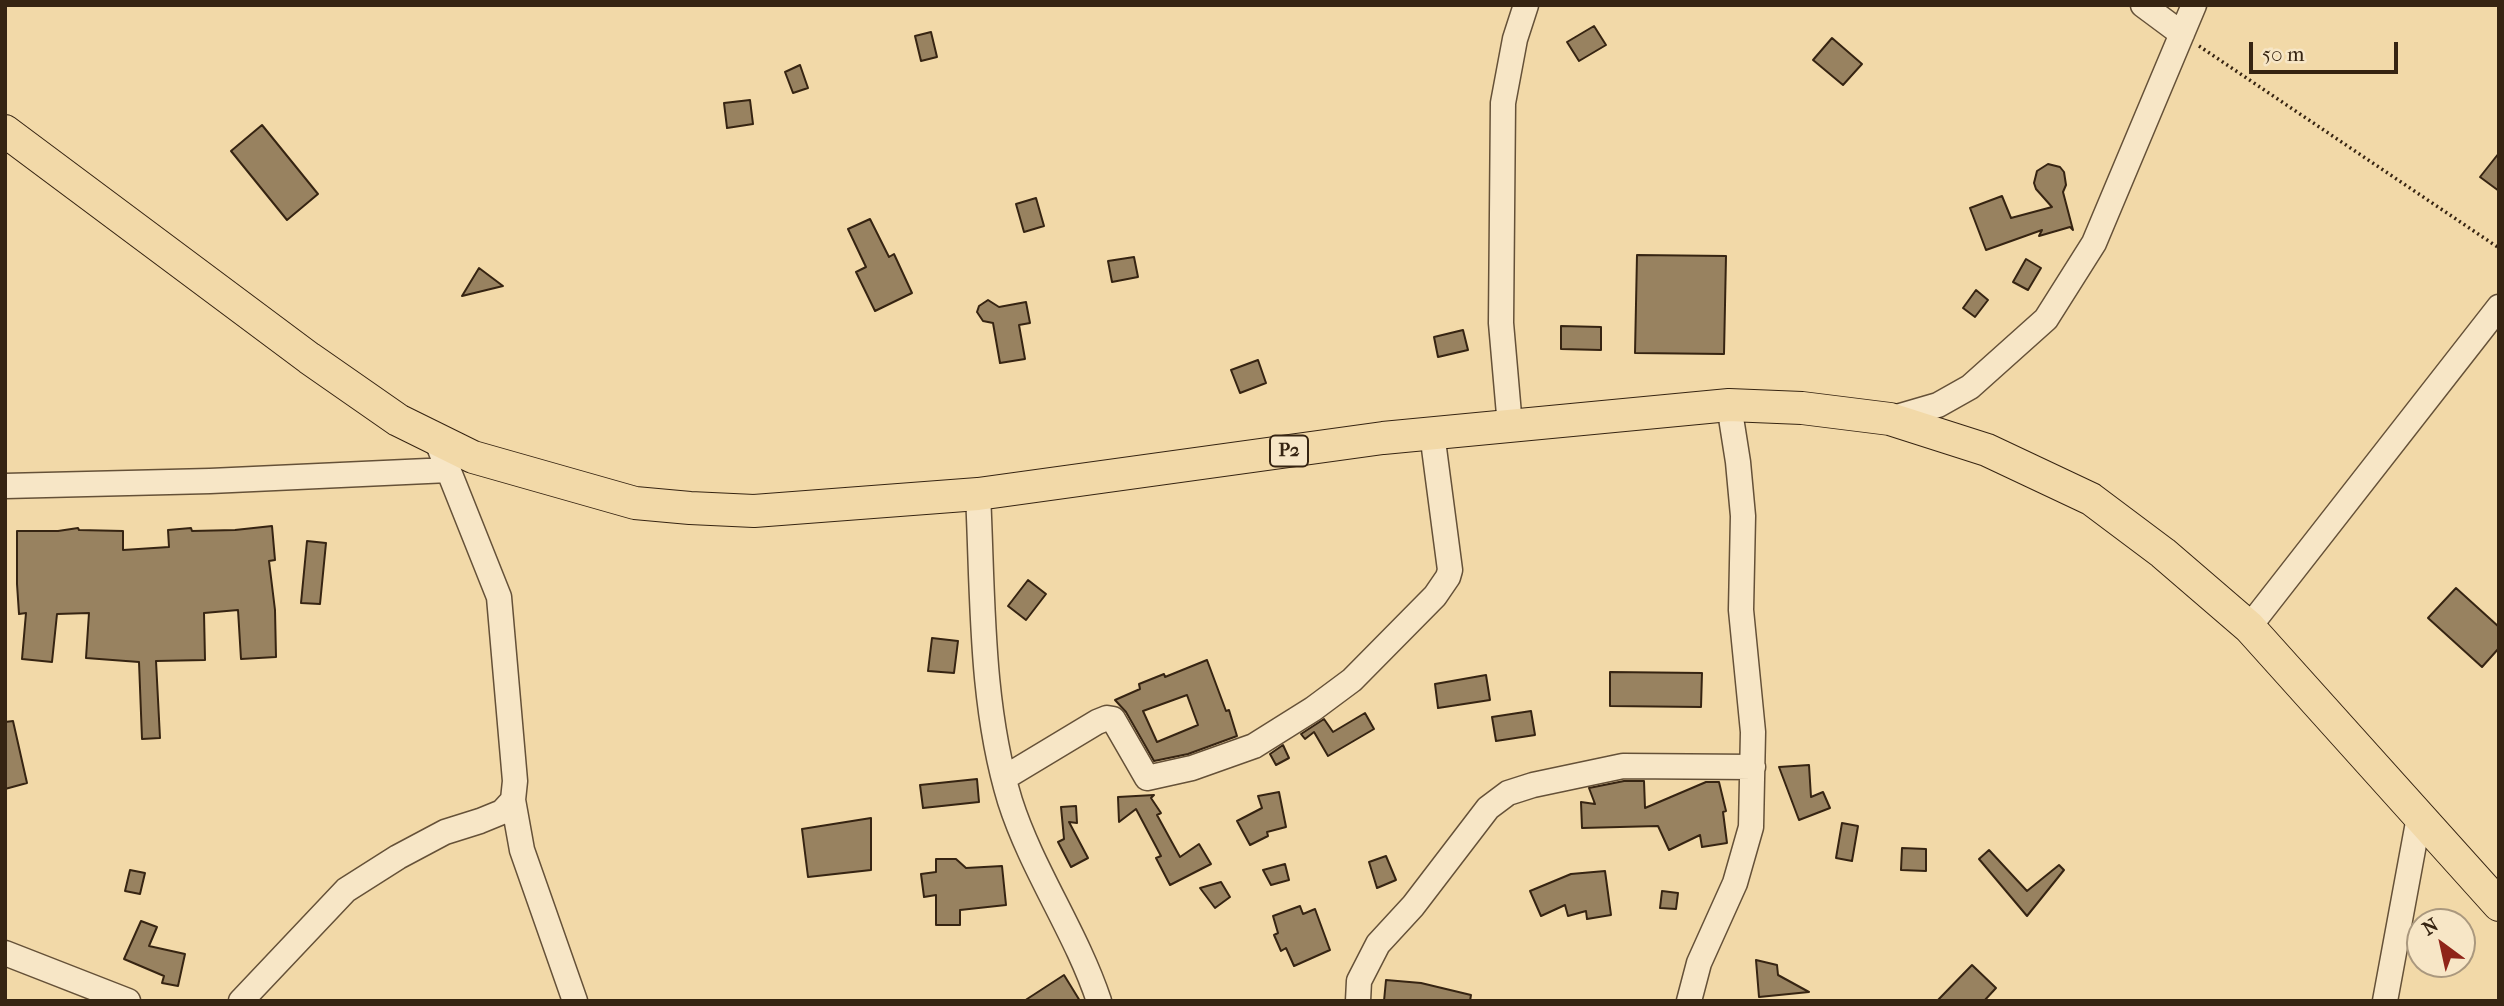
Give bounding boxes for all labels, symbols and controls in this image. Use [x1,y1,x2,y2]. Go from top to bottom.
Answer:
scale bar [2252,28,2401,72]
text: 50 m [2262,42,2305,66]
road number: P2 [1270,436,1308,466]
north arrow [2406,908,2476,978]
text: N [2419,914,2443,940]

